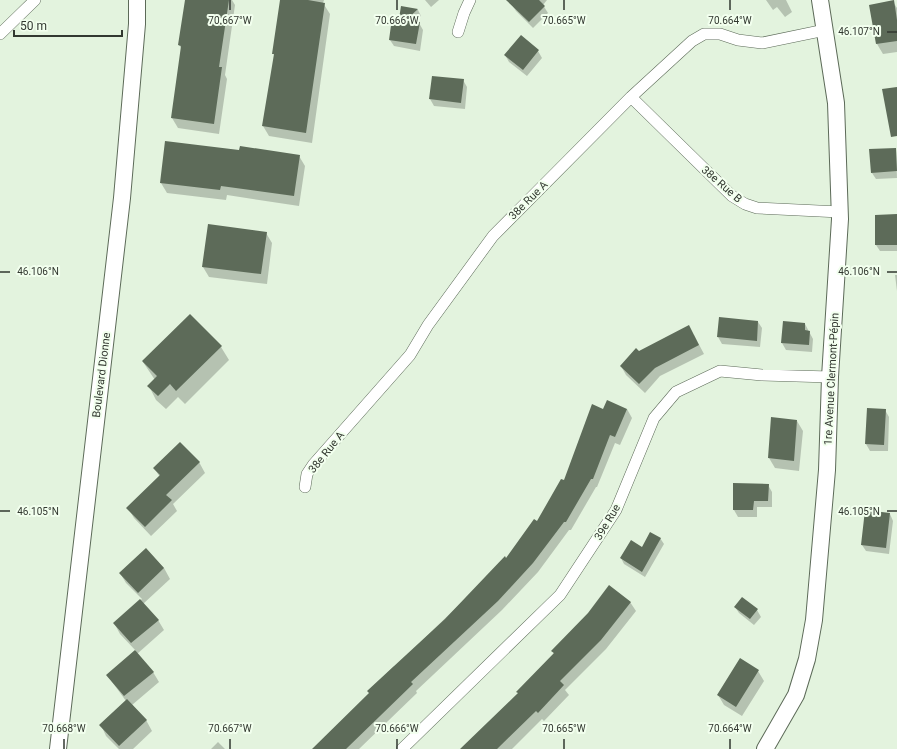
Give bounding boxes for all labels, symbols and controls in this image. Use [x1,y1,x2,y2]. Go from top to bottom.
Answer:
scale bar [14,12,122,38]
text: 70.667°W [208,15,252,26]
text: 70.666°W [375,15,419,26]
text: 70.665°W [542,15,586,26]
text: 70.664°W [708,15,752,26]
text: 50 m [20,19,47,33]
text: 46.107°N [838,26,880,37]
street label: 38e Rue B [699,163,745,206]
street label: 38e Rue A [506,178,551,222]
text: 46.106°N [17,266,59,277]
text: 46.106°N [838,266,880,277]
street label: 1re Avenue Clermont-Pépin [822,312,841,446]
street label: Boulevard Dionne [90,332,113,418]
street label: 38e Rue A [306,428,348,476]
street label: 39e Rue [592,502,623,543]
text: 46.105°N [17,506,59,517]
text: 46.105°N [838,506,880,517]
text: 70.668°W [42,723,86,734]
text: 70.667°W [208,723,252,734]
text: 70.666°W [375,723,419,734]
text: 70.665°W [542,723,586,734]
text: 70.664°W [708,723,752,734]

